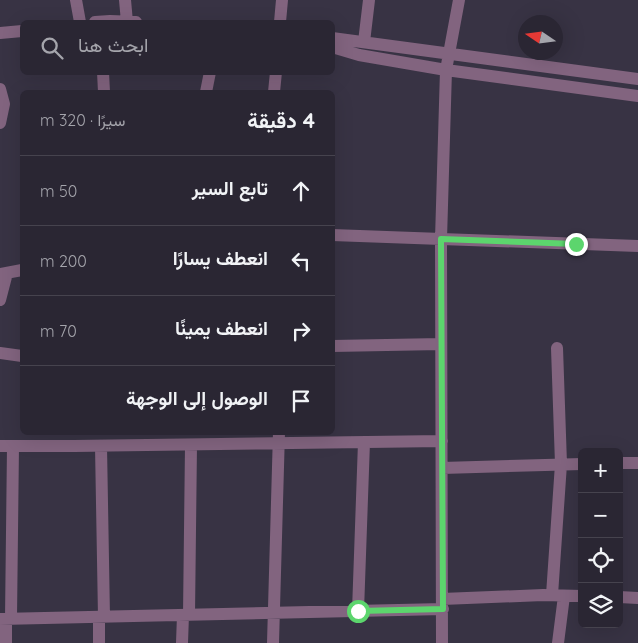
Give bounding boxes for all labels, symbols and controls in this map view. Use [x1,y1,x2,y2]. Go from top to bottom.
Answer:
north arrow [518,15,563,60]
search box [20,20,335,75]
text: ابحث هنا [78,33,148,57]
icon: search [38,34,66,62]
text: 4 دقيقة [247,107,315,133]
text: سيرًا · 320 m [40,110,125,130]
text: تابع السير [192,176,268,200]
icon: ahead [287,177,315,205]
text: 50 m [40,181,77,201]
route end [565,233,588,256]
text: انعطف يسارًا [173,246,268,270]
icon: left [287,247,315,275]
text: 200 m [40,251,87,271]
text: انعطف يمينًا [175,316,268,340]
icon: right [287,317,315,345]
text: 70 m [40,321,77,341]
text: الوصول إلى الوجهة [126,386,268,410]
icon: arrive [287,387,315,415]
map controls [578,448,623,628]
button: + [578,448,623,493]
button: − [578,493,623,538]
button: locate [578,538,623,583]
button: layers [578,583,623,628]
route start [347,600,370,623]

